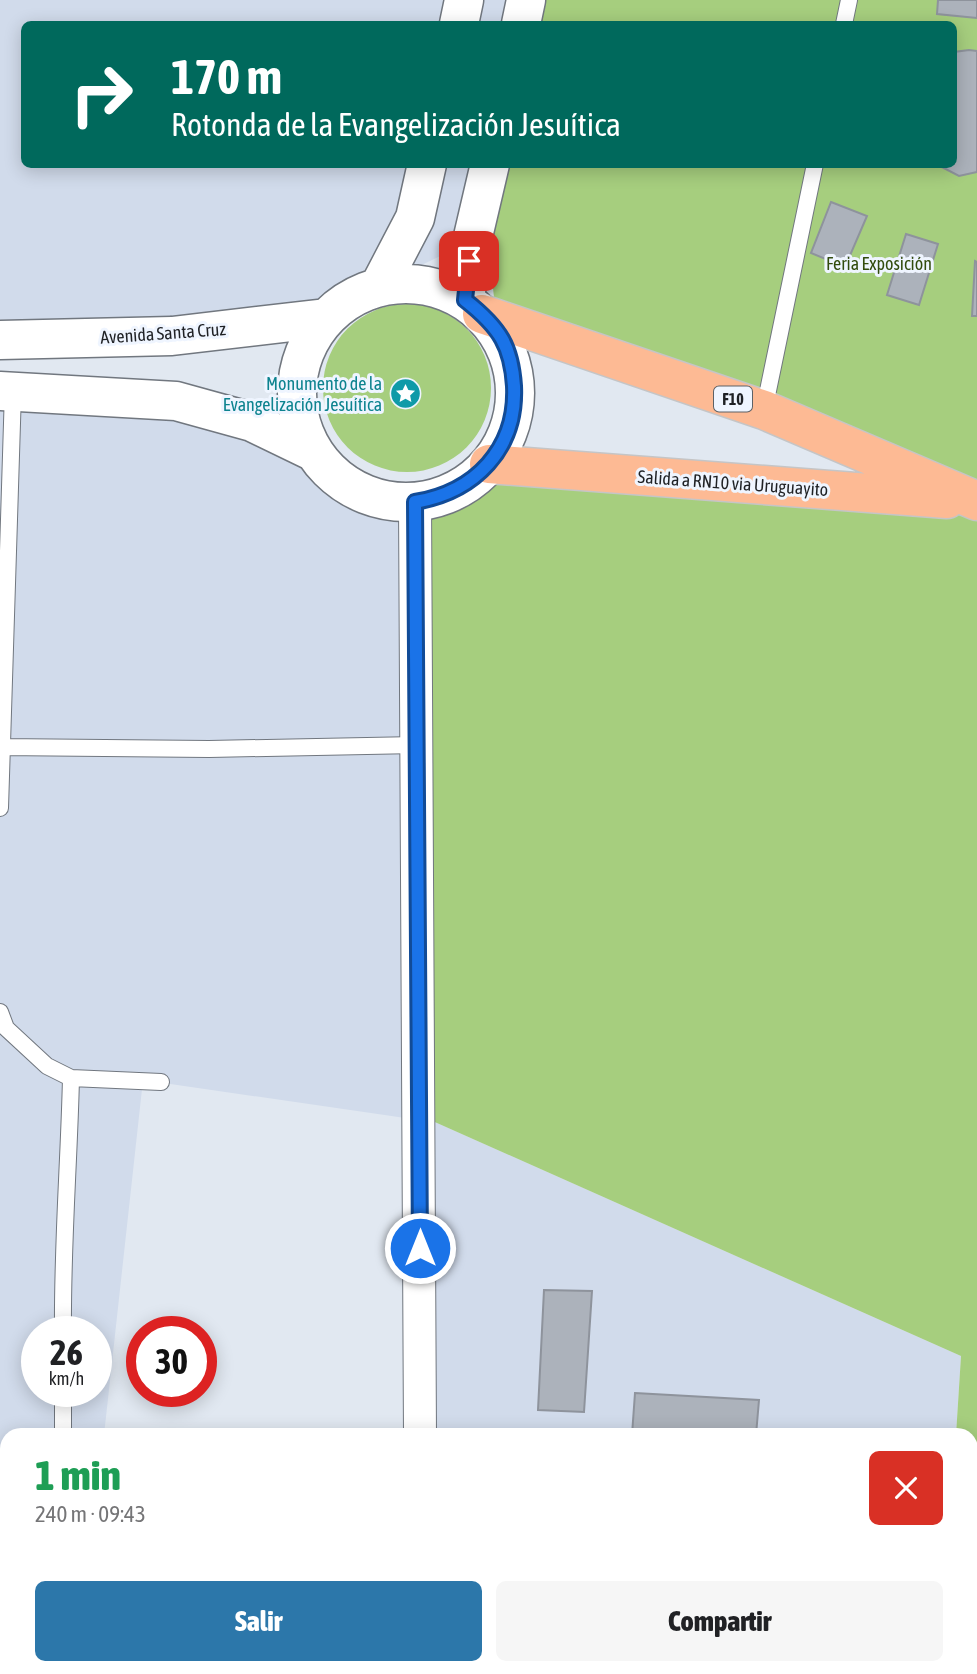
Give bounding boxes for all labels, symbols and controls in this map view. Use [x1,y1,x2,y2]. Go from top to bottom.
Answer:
text: 170 m [171,48,282,104]
icon: right [56,49,147,140]
text: Rotonda de la Evangelización Jesuítica [171,106,621,143]
pin [439,231,499,291]
icon: arrive [450,242,488,280]
park label: Feria Exposición [826,253,932,274]
street label: Avenida Santa Cruz [100,318,227,348]
place label: Monumento de la Evangelización Jesuítica [223,373,382,415]
place icon: Monumento de la Evangelización Jesuítica [388,376,422,410]
road number: F10 [714,386,752,412]
street label: Salida a RN10 via Uruguayito [637,466,829,500]
position arrow [383,1211,457,1285]
speed limit sign: 30 [126,1316,217,1407]
text: 26 [50,1332,83,1372]
text: km/h [49,1368,84,1389]
text: 1 min [35,1451,121,1499]
button: close [869,1451,943,1525]
text: 240 m · 09:43 [35,1501,146,1527]
button: Salir [35,1581,482,1661]
button: Compartir [496,1581,943,1661]

